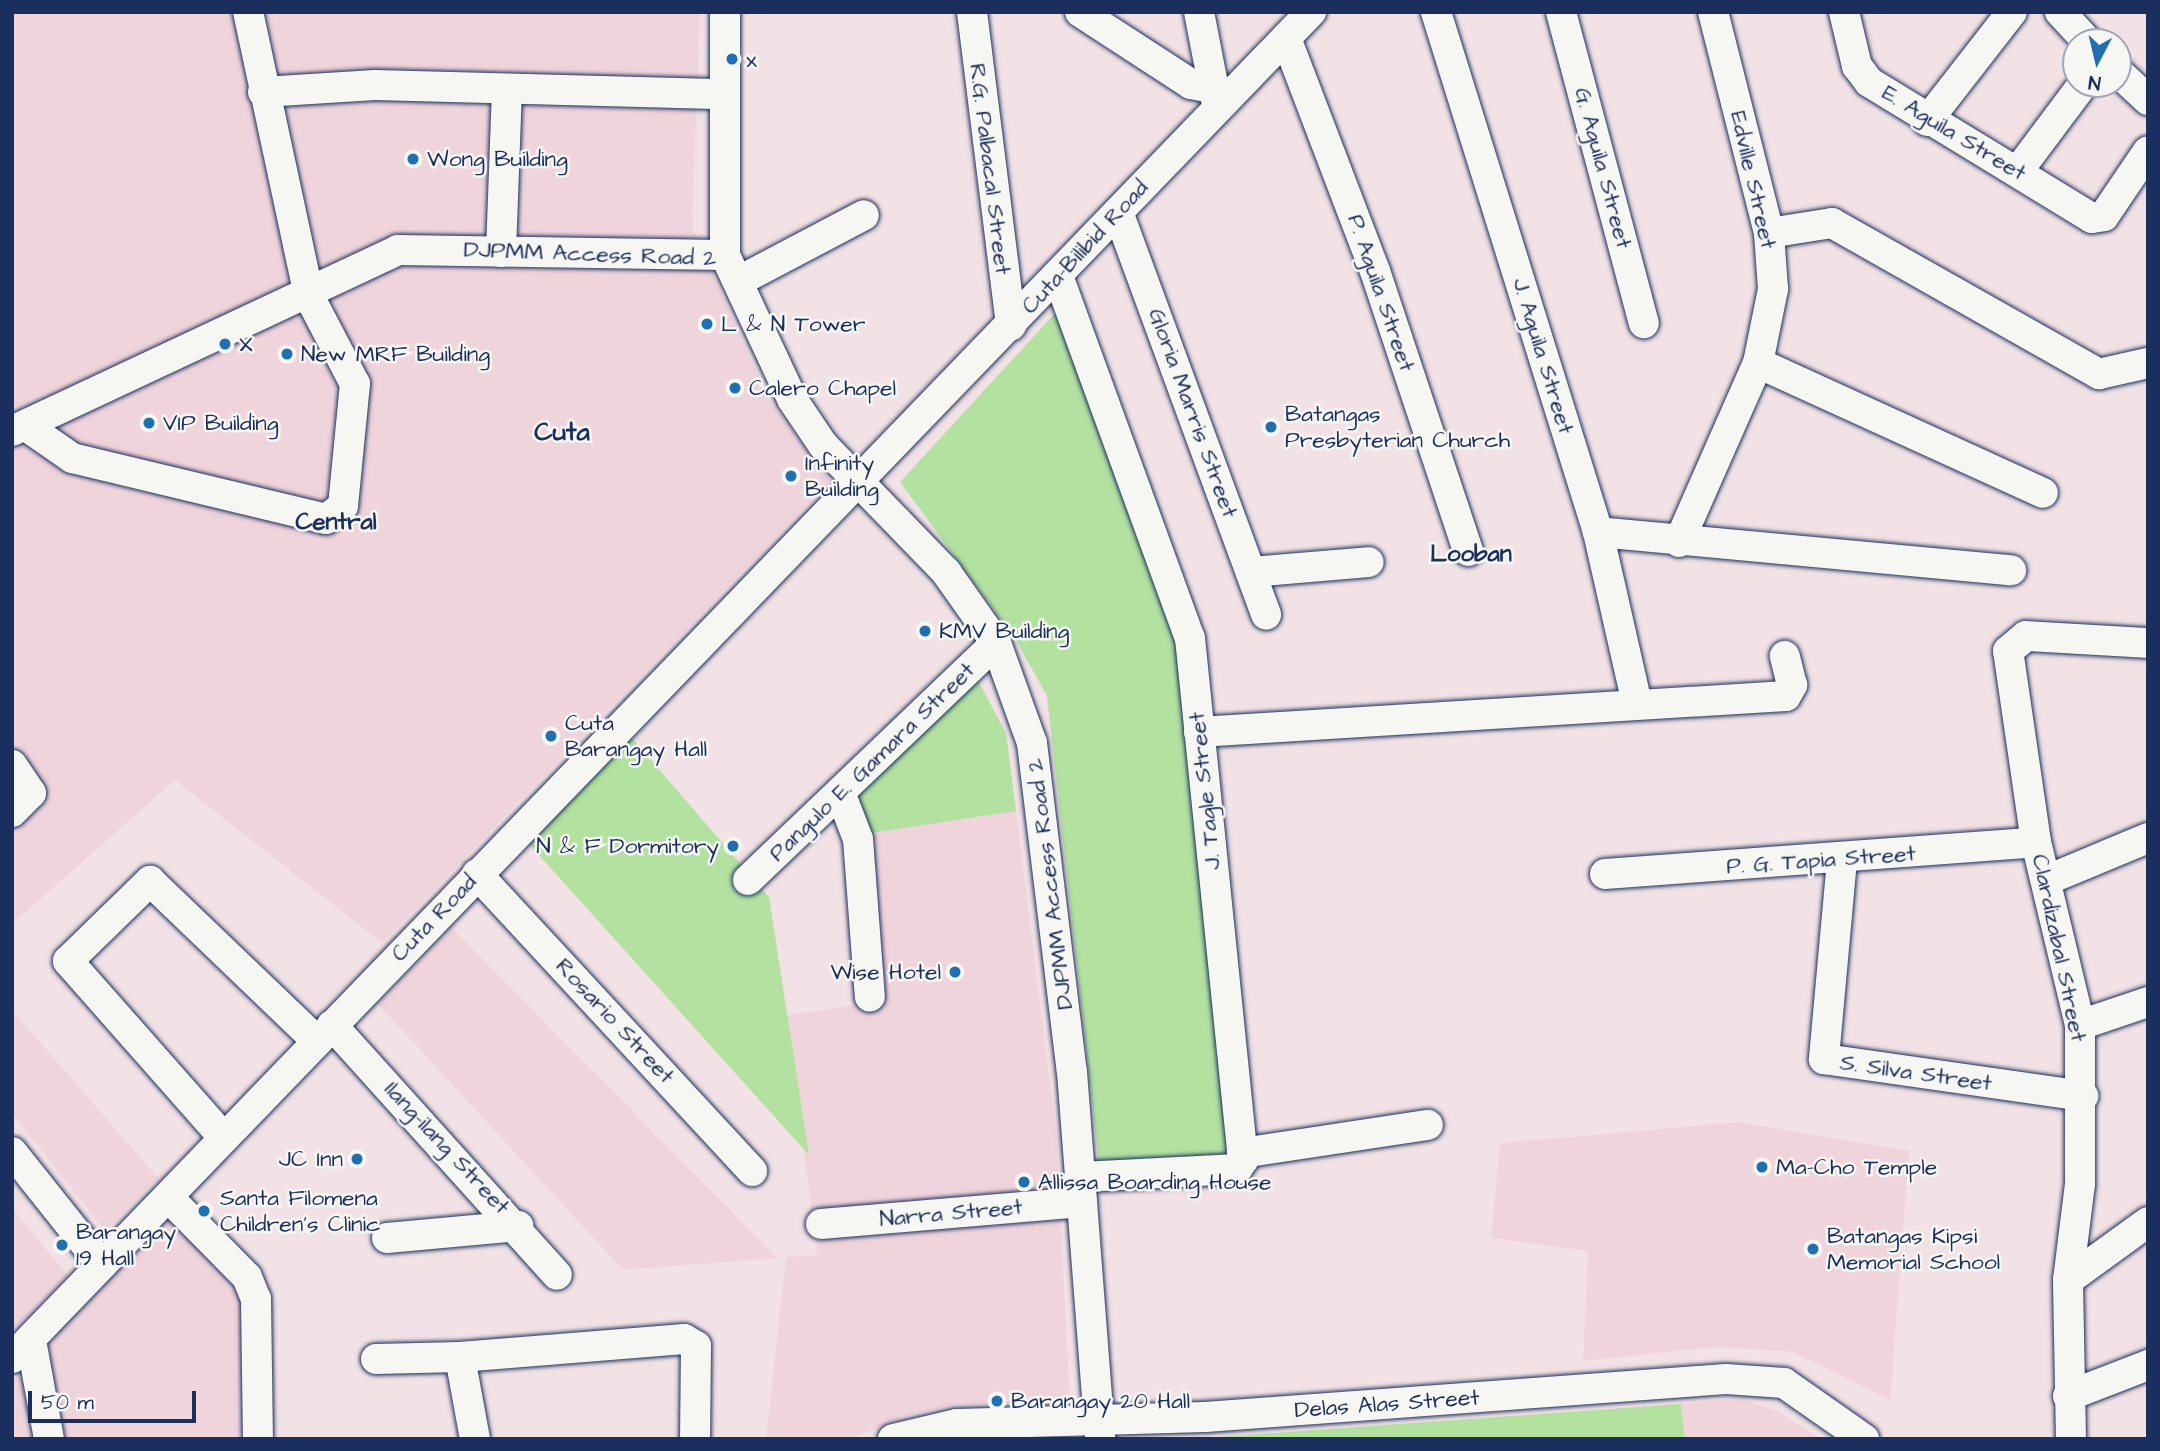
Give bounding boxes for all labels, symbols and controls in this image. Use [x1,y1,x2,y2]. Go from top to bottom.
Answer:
north arrow [2062,28,2132,98]
place label: x [746,45,757,73]
marker: x [724,51,740,67]
street label: R.G. Palbacal Street [963,62,1017,276]
text: N [2087,68,2102,96]
street label: E. Aguila Street [1877,79,2031,187]
street label: G. Aguila Street [1568,84,1638,252]
street label: Edville Street [1724,108,1782,252]
place label: Wong Building [427,145,568,173]
marker: Wong Building [405,151,421,167]
street label: Cuta-Bilibid Road [1016,174,1154,320]
street label: P. Aguila Street [1341,211,1421,375]
street label: DJPMM Access Road 2 [463,236,717,272]
street label: J. Aguila Street [1506,275,1580,437]
street label: Gloria Marris Street [1142,305,1244,521]
place label: L & N Tower [721,310,865,338]
marker: L & N Tower [699,316,715,332]
place label: X [239,330,253,358]
marker: X [217,336,233,352]
place label: New MRF Building [301,340,490,368]
marker: New MRF Building [279,346,295,362]
place label: Calero Chapel [749,374,896,402]
marker: Calero Chapel [727,380,743,396]
place label: Batangas Presbyterian Church [1285,400,1510,454]
place label: VIP Building [163,409,279,437]
marker: VIP Building [141,415,157,431]
district label: Cuta [534,417,590,449]
marker: Batangas Presbyterian Church [1263,419,1279,435]
place label: Infinity Building [805,449,879,503]
marker: Infinity Building [783,468,799,484]
district label: Central [296,509,376,537]
district label: Looban [1430,541,1512,569]
place label: KMV Building [939,617,1069,645]
marker: KMV Building [917,623,933,639]
street label: Pangulo E. Gamara Street [764,657,980,867]
place label: Cuta Barangay Hall [565,709,707,763]
street label: J. Tagle Street [1183,711,1227,871]
marker: Cuta Barangay Hall [543,728,559,744]
street label: DJPMM Access Road 2 [1021,757,1079,1011]
place label: N & F Dormitory [536,832,719,860]
marker: N & F Dormitory [725,838,741,854]
street label: P. G. Tapia Street [1725,840,1917,880]
street label: Clardizabal Street [2026,852,2092,1044]
street label: Cuta Road [386,868,482,968]
street label: Rosario Street [550,952,680,1090]
place label: Wise Hotel [830,958,941,986]
marker: Wise Hotel [947,964,963,980]
street label: S. Silva Street [1838,1049,1994,1097]
street label: Ilang-ilang Street [378,1076,516,1220]
place label: JC Inn [279,1145,343,1173]
marker: JC Inn [349,1151,365,1167]
place label: Ma-Cho Temple [1776,1153,1937,1181]
marker: Ma-Cho Temple [1754,1159,1770,1175]
place label: Allissa Boarding House [1038,1168,1272,1196]
marker: Allissa Boarding House [1016,1174,1032,1190]
place label: Santa Filomena Children's Clinic [220,1184,381,1238]
street label: Narra Street [878,1193,1024,1233]
marker: Santa Filomena Children's Clinic [194,1201,214,1221]
place label: Barangay 19 Hall [76,1218,176,1272]
place label: Batangas Kipsi Memorial School [1827,1222,2000,1276]
marker: Barangay 19 Hall [54,1237,70,1253]
marker: Batangas Kipsi Memorial School [1805,1241,1821,1257]
scale bar [32,1378,200,1422]
street label: Delas Alas Street [1294,1384,1480,1424]
place label: Barangay 20 Hall [1011,1387,1190,1415]
text: 50 m [41,1388,94,1417]
marker: Barangay 20 Hall [989,1393,1005,1409]

